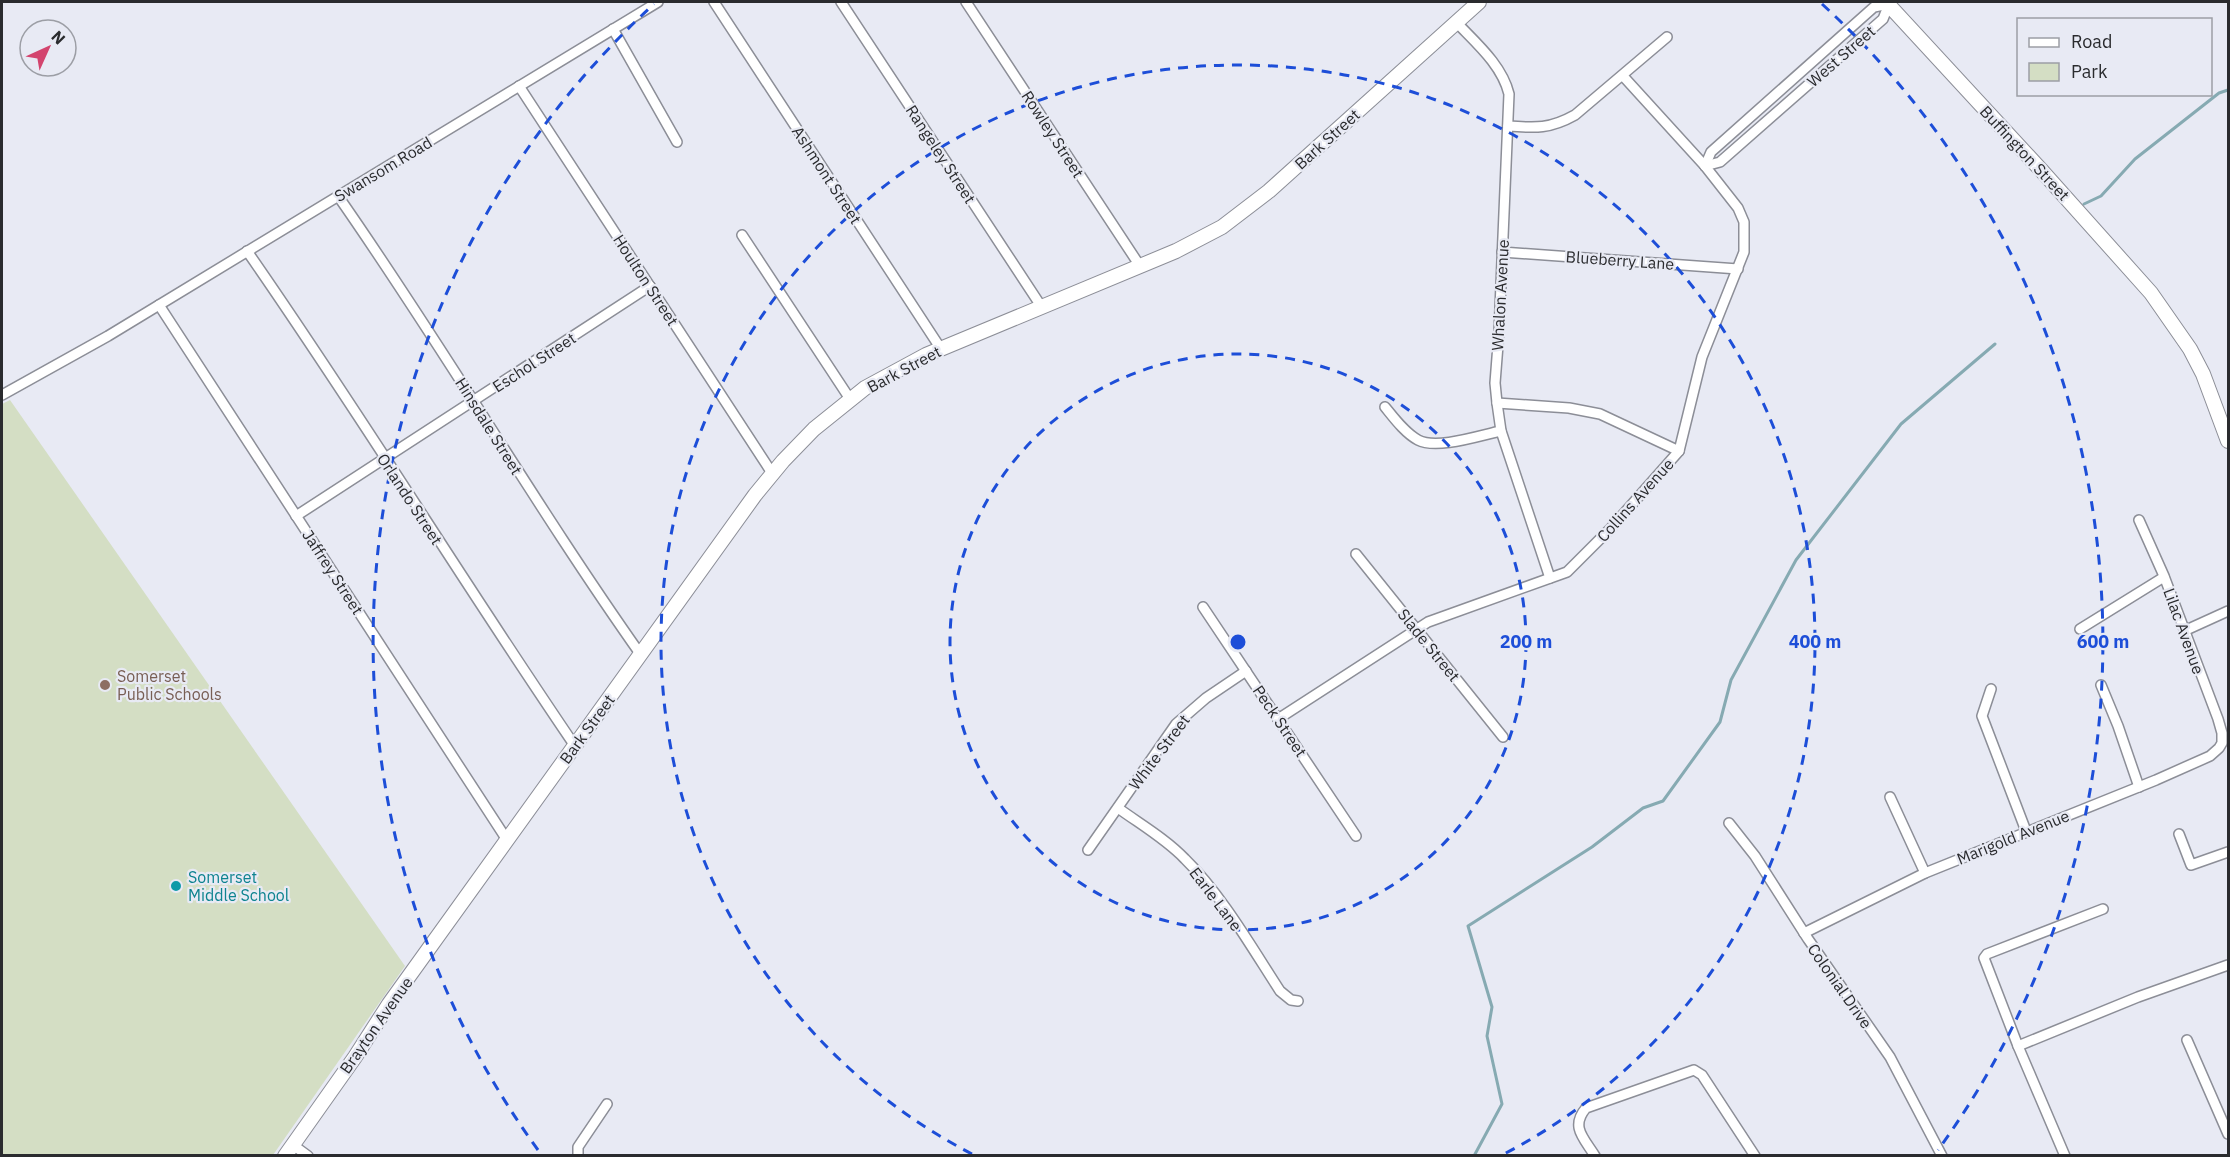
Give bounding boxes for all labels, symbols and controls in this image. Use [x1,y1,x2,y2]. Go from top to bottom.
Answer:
north arrow [18,18,78,78]
legend [2017,18,2212,96]
street label: West Street [1803,21,1879,91]
text: N [47,26,70,49]
text: Road [2071,30,2112,53]
text: Park [2071,60,2108,83]
street label: Rowley Street [1017,87,1089,181]
street label: Rangeley Street [902,101,980,207]
street label: Buffington Street [1976,101,2074,205]
street label: Bark Street [1290,104,1364,174]
street label: Ashmont Street [788,122,866,228]
street label: Swansom Road [331,132,435,206]
street label: Houlton Street [609,231,683,329]
street label: Whalon Avenue [1487,239,1513,351]
street label: Blueberry Lane [1565,246,1675,274]
street label: Eschol Street [489,328,579,396]
street label: Bark Street [864,341,944,397]
street label: Hinsdale Street [451,374,527,478]
street label: Orlando Street [373,449,447,549]
street label: Collins Avenue [1592,454,1678,546]
street label: Jaffrey Street [298,526,368,618]
street label: Lilac Avenue [2159,585,2209,677]
street label: Slade Street [1394,605,1464,685]
text: 200 m [1500,630,1552,653]
text: 400 m [1789,630,1841,653]
text: 600 m [2077,630,2129,653]
centre of rings [1228,632,1248,652]
place label: Somerset Public Schools [117,666,222,704]
marker: Somerset Public Schools [98,678,112,692]
street label: Peck Street [1249,681,1311,761]
street label: Bark Street [555,690,619,768]
street label: White Street [1124,710,1194,794]
street label: Marigold Avenue [1954,805,2072,869]
street label: Earle Lane [1185,863,1247,935]
place label: Somerset Middle School [188,867,289,905]
marker: Somerset Middle School [169,879,183,893]
street label: Colonial Drive [1803,940,1877,1033]
street label: Brayton Avenue [335,973,417,1077]

